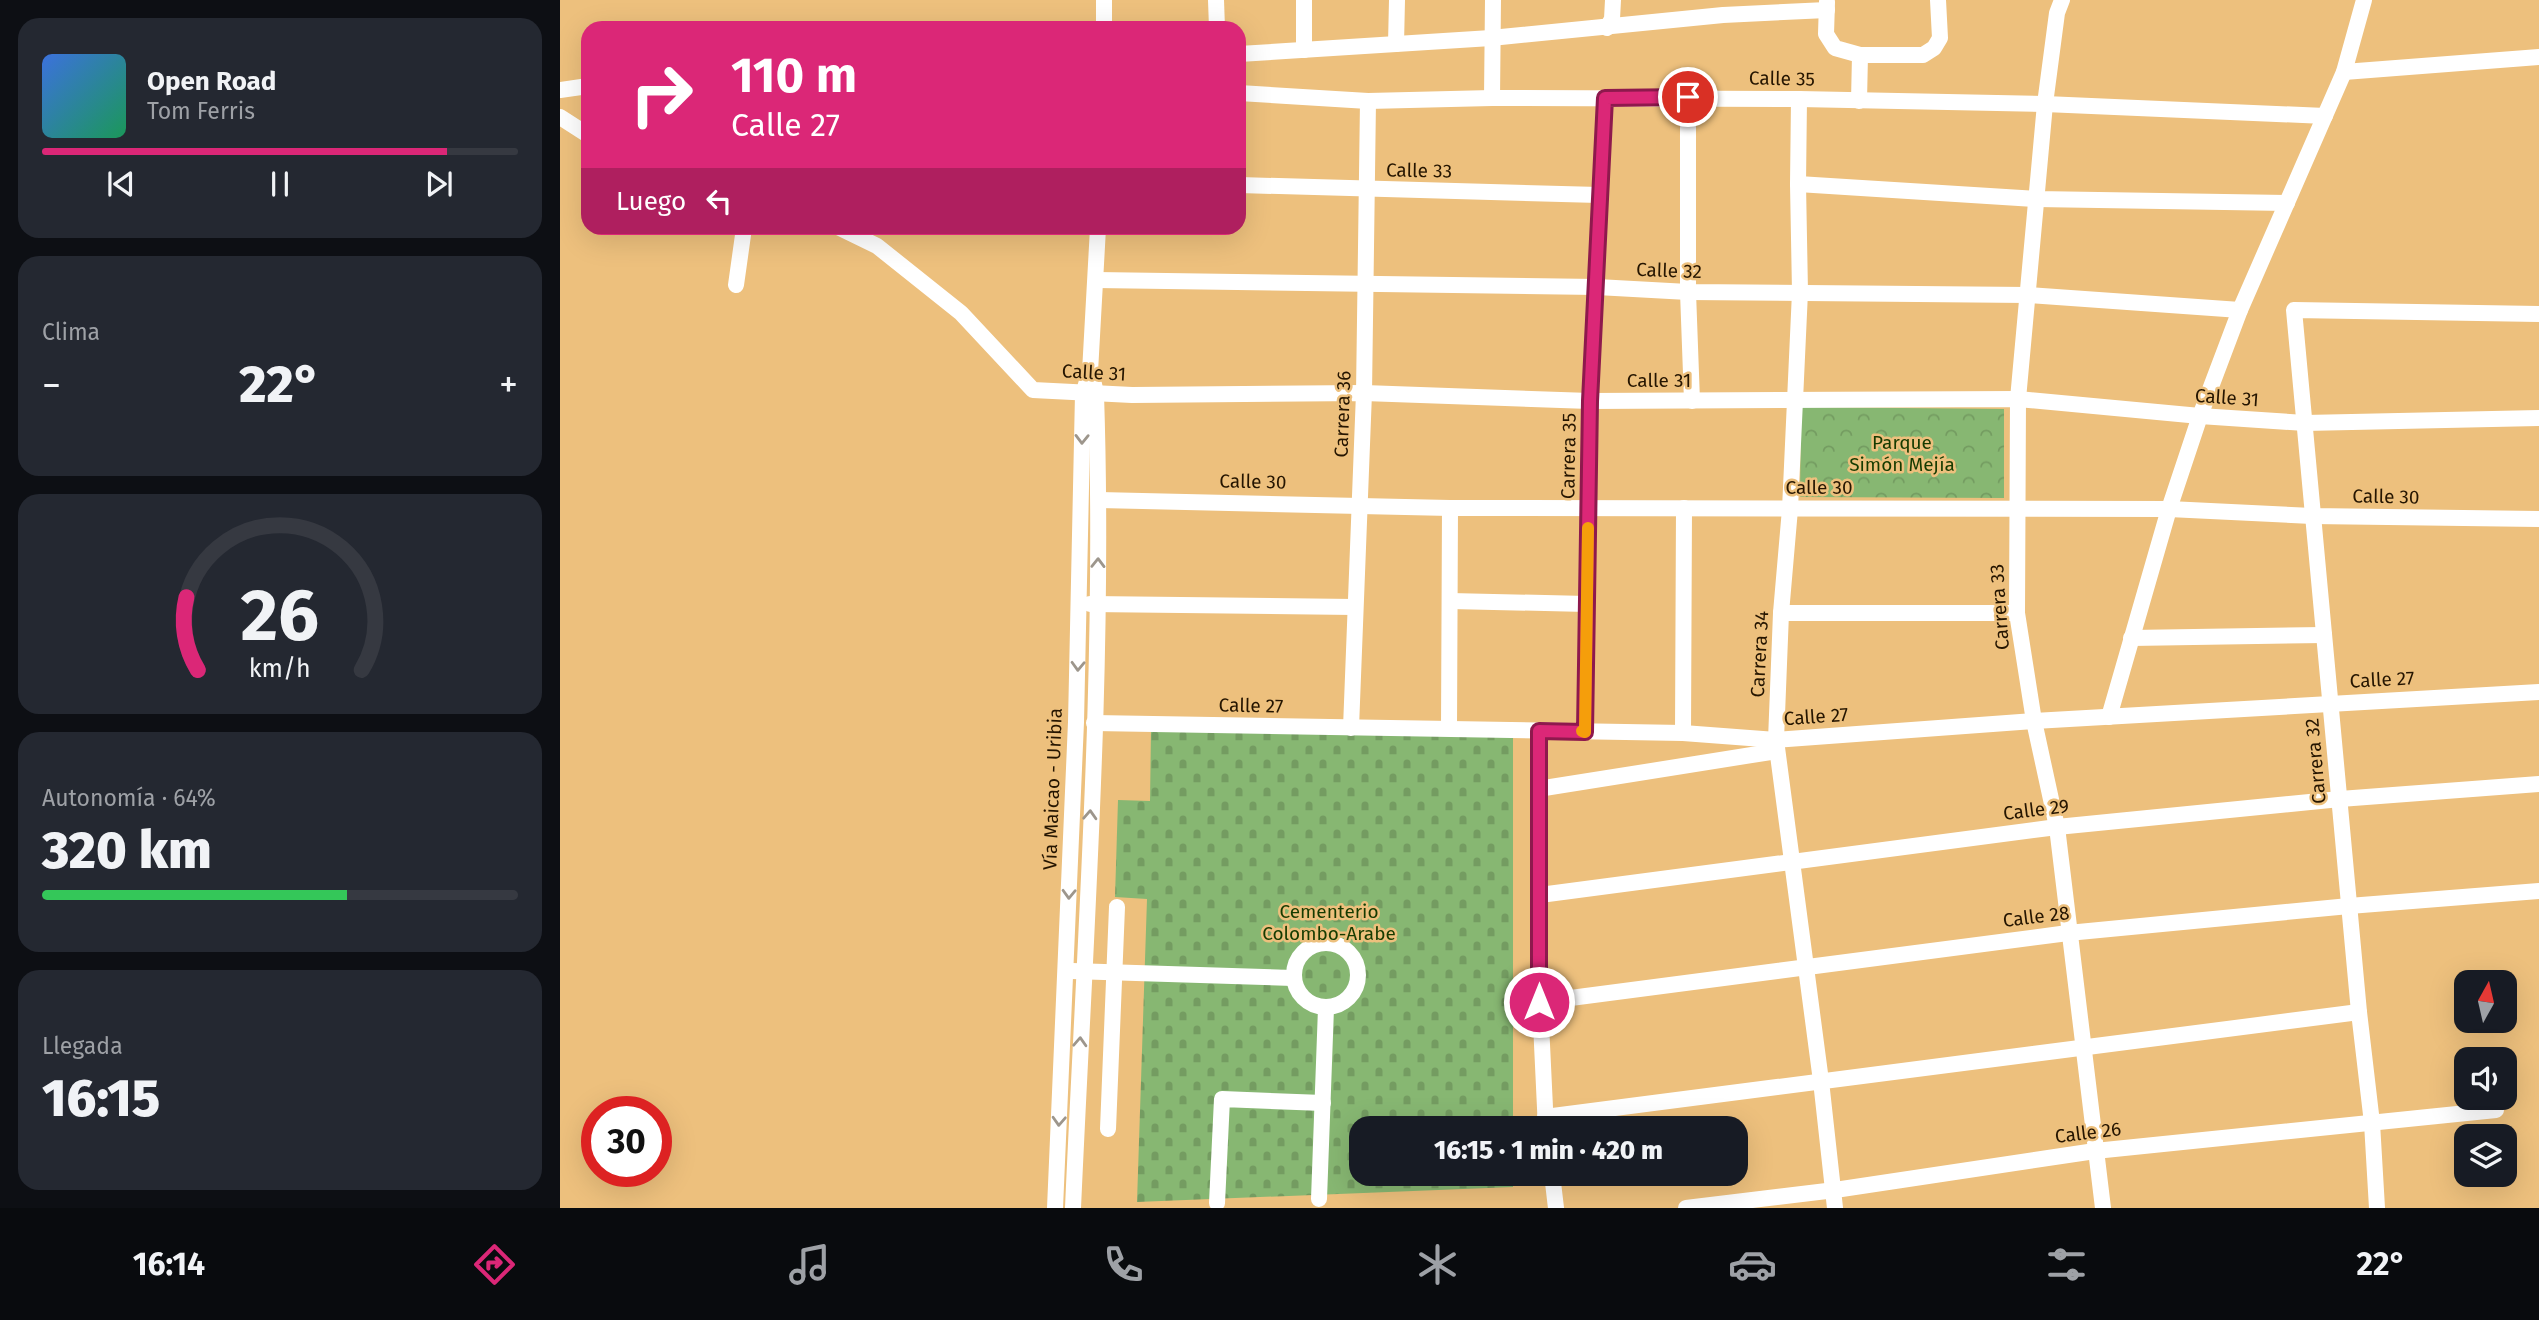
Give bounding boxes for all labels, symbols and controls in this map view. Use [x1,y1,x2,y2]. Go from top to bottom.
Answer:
text: 110 m [731,46,857,105]
icon: right [616,49,707,140]
text: Open Road [147,66,276,97]
street label: Calle 35 [1749,66,1815,91]
pin [1658,67,1718,127]
icon: arrive [1669,78,1707,116]
text: Tom Ferris [147,97,255,125]
text: Calle 27 [731,106,840,144]
street label: Calle 33 [1386,158,1452,183]
icon: previous [102,165,140,203]
icon: pause [261,165,299,203]
icon: next [420,165,458,203]
icon: left [700,182,738,220]
text: Luego [616,186,686,217]
street label: Calle 32 [1636,258,1702,283]
text: Clima [42,318,100,346]
text: 22° [239,353,321,416]
street label: Calle 31 [1061,359,1127,386]
text: − [42,362,61,408]
text: + [499,362,518,408]
street label: Calle 31 [1627,369,1691,392]
street label: Carrera 36 [1329,370,1356,458]
street label: Calle 31 [2194,384,2260,411]
street label: Carrera 35 [1556,413,1581,499]
park label: Parque Simón Mejía [1849,431,1955,476]
one-way arrow [1075,434,1090,445]
street label: Calle 30 [1219,469,1287,494]
street label: Calle 30 [1785,476,1853,499]
street label: Calle 30 [2352,484,2420,509]
one-way arrow [1090,557,1106,568]
street label: Carrera 33 [1985,563,2014,651]
text: 26 [241,572,319,659]
street label: Carrera 34 [1746,610,1773,698]
text: km/h [249,654,311,684]
one-way arrow [1070,661,1086,672]
street label: Calle 27 [2349,666,2415,693]
street label: Calle 27 [1218,693,1284,718]
street label: Calle 27 [1783,703,1849,730]
street label: Vía Maicao - Uribia [1038,708,1067,871]
street label: Carrera 32 [2300,717,2331,805]
text: Autonomía · 64% [42,784,216,812]
street label: Calle 29 [2002,794,2070,825]
one-way arrow [1083,809,1098,820]
text: 320 km [42,819,212,882]
one-way arrow [1062,888,1077,899]
park label: Cementerio Colombo-Arabe [1262,900,1396,945]
street label: Calle 28 [2001,901,2071,932]
position arrow [1502,965,1576,1039]
north arrow [2454,970,2516,1032]
map controls [2454,970,2517,1187]
text: Llegada [42,1032,123,1060]
one-way arrow [1072,1036,1087,1047]
button: sound [2454,1047,2517,1110]
text: 16:15 [42,1067,160,1130]
speed limit sign: 30 [581,1096,672,1187]
one-way arrow [1052,1116,1067,1127]
street label: Calle 26 [2054,1117,2122,1148]
button: layers [2454,1124,2517,1187]
text: 16:15 · 1 min · 420 m [1434,1135,1663,1166]
icon: directions [470,1240,519,1289]
icon: music [785,1240,834,1289]
icon: phone [1099,1240,1148,1289]
icon: climate [1413,1240,1462,1289]
icon: car [1728,1240,1777,1289]
icon: filters [2042,1240,2091,1289]
text: 16:14 [133,1245,205,1283]
text: 22° [2357,1245,2406,1283]

